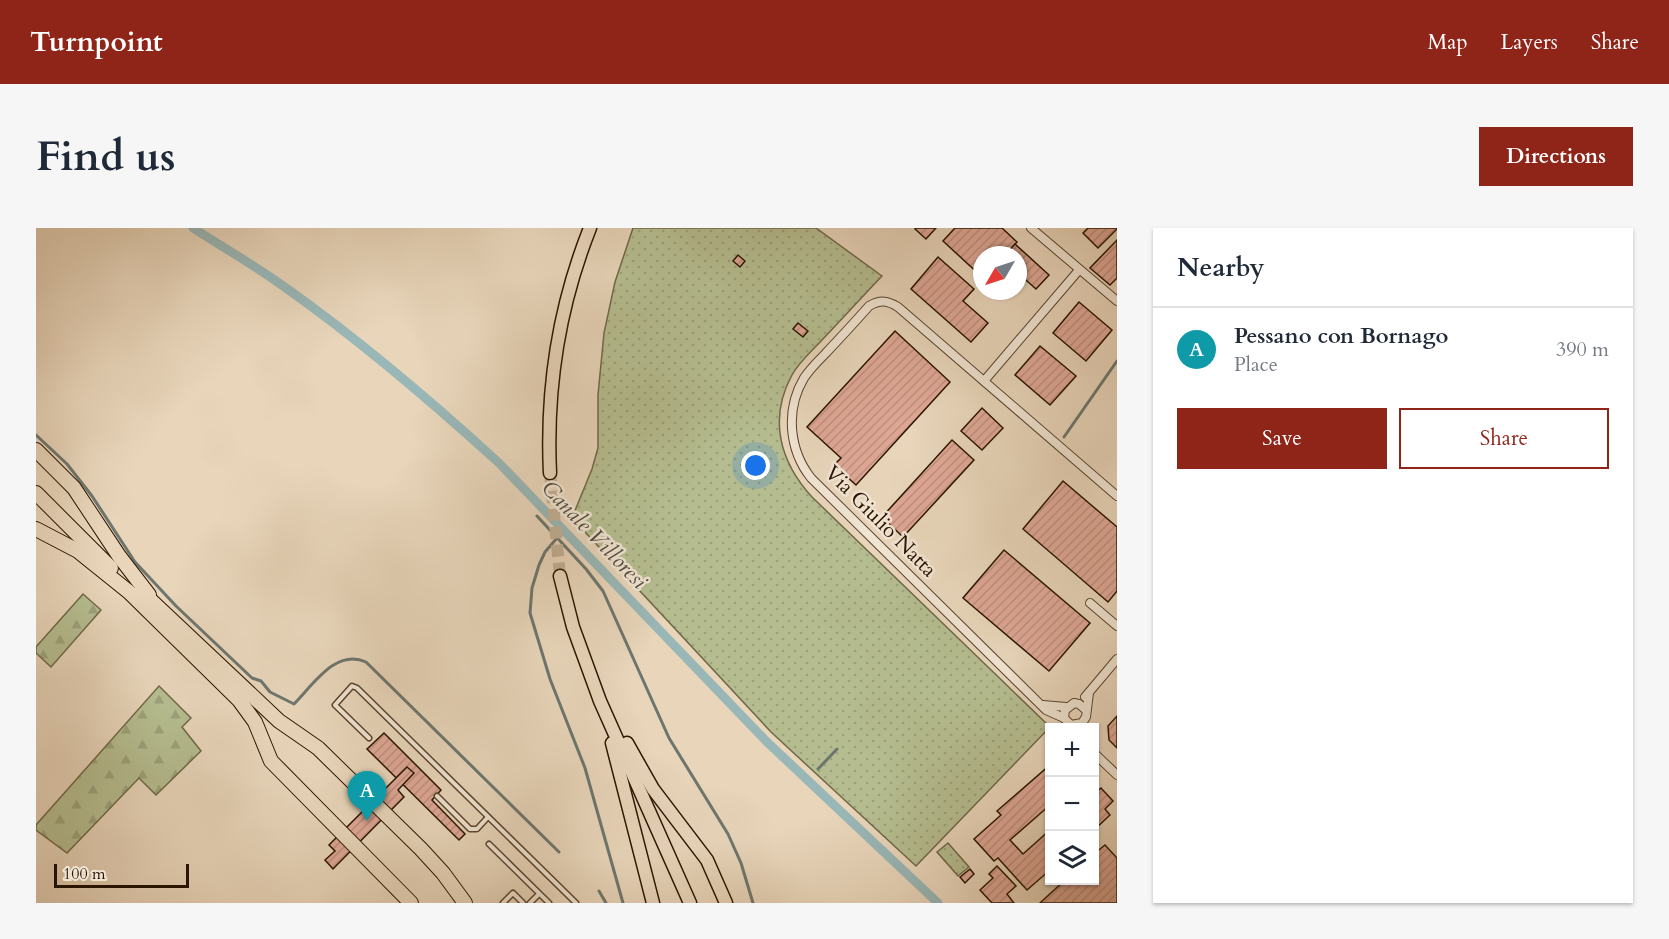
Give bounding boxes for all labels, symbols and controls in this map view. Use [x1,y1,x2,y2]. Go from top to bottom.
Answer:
text: Turnpoint [30,23,163,61]
text: Map [1428,28,1468,57]
text: Layers [1501,28,1558,57]
text: Share [1591,28,1639,57]
button: Directions [1479,127,1633,186]
text: Find us [36,128,176,185]
north arrow [973,246,1027,300]
text: Nearby [1177,250,1265,285]
text: Pessano con Bornago [1234,321,1448,351]
text: A [1189,336,1204,363]
text: 390 m [1556,336,1609,363]
text: Place [1234,351,1278,378]
button: Save [1177,408,1387,469]
button: Share [1399,408,1609,469]
your location [741,451,770,480]
street label: Via Giulio Natta [818,459,943,584]
water label: Canale Villoresi [535,474,655,596]
map controls [1045,723,1099,885]
button: + [1045,723,1099,777]
pin: A [348,772,386,821]
button: − [1045,777,1099,831]
button: layers [1045,831,1099,885]
scale bar [54,861,189,888]
text: 100 m [63,863,105,885]

